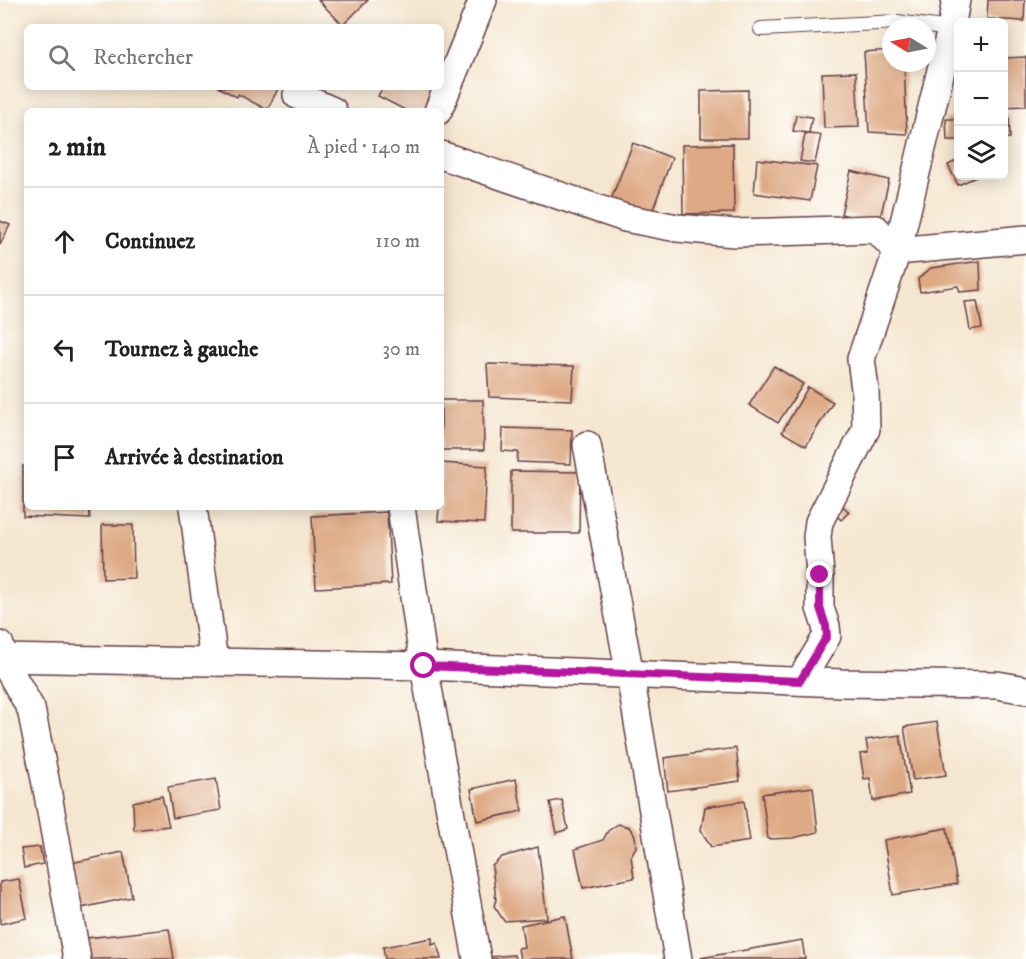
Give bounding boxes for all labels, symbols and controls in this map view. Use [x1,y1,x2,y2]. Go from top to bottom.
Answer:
north arrow [882,18,936,72]
map controls [954,18,1008,180]
button: + [954,18,1008,72]
search box [24,24,444,90]
icon: search [45,41,78,74]
text: Rechercher [93,44,193,71]
button: − [954,72,1008,126]
button: layers [954,126,1008,180]
text: 2 min [48,131,106,164]
text: À pied · 140 m [307,135,420,160]
icon: ahead [48,225,81,258]
text: Continuez [105,228,195,255]
text: 110 m [375,229,420,254]
icon: left [48,333,81,366]
text: Tournez à gauche [105,336,258,363]
text: 30 m [382,337,420,362]
icon: arrive [48,441,81,474]
text: Arrivée à destination [105,444,284,471]
route end [806,561,832,587]
route start [410,652,436,678]

